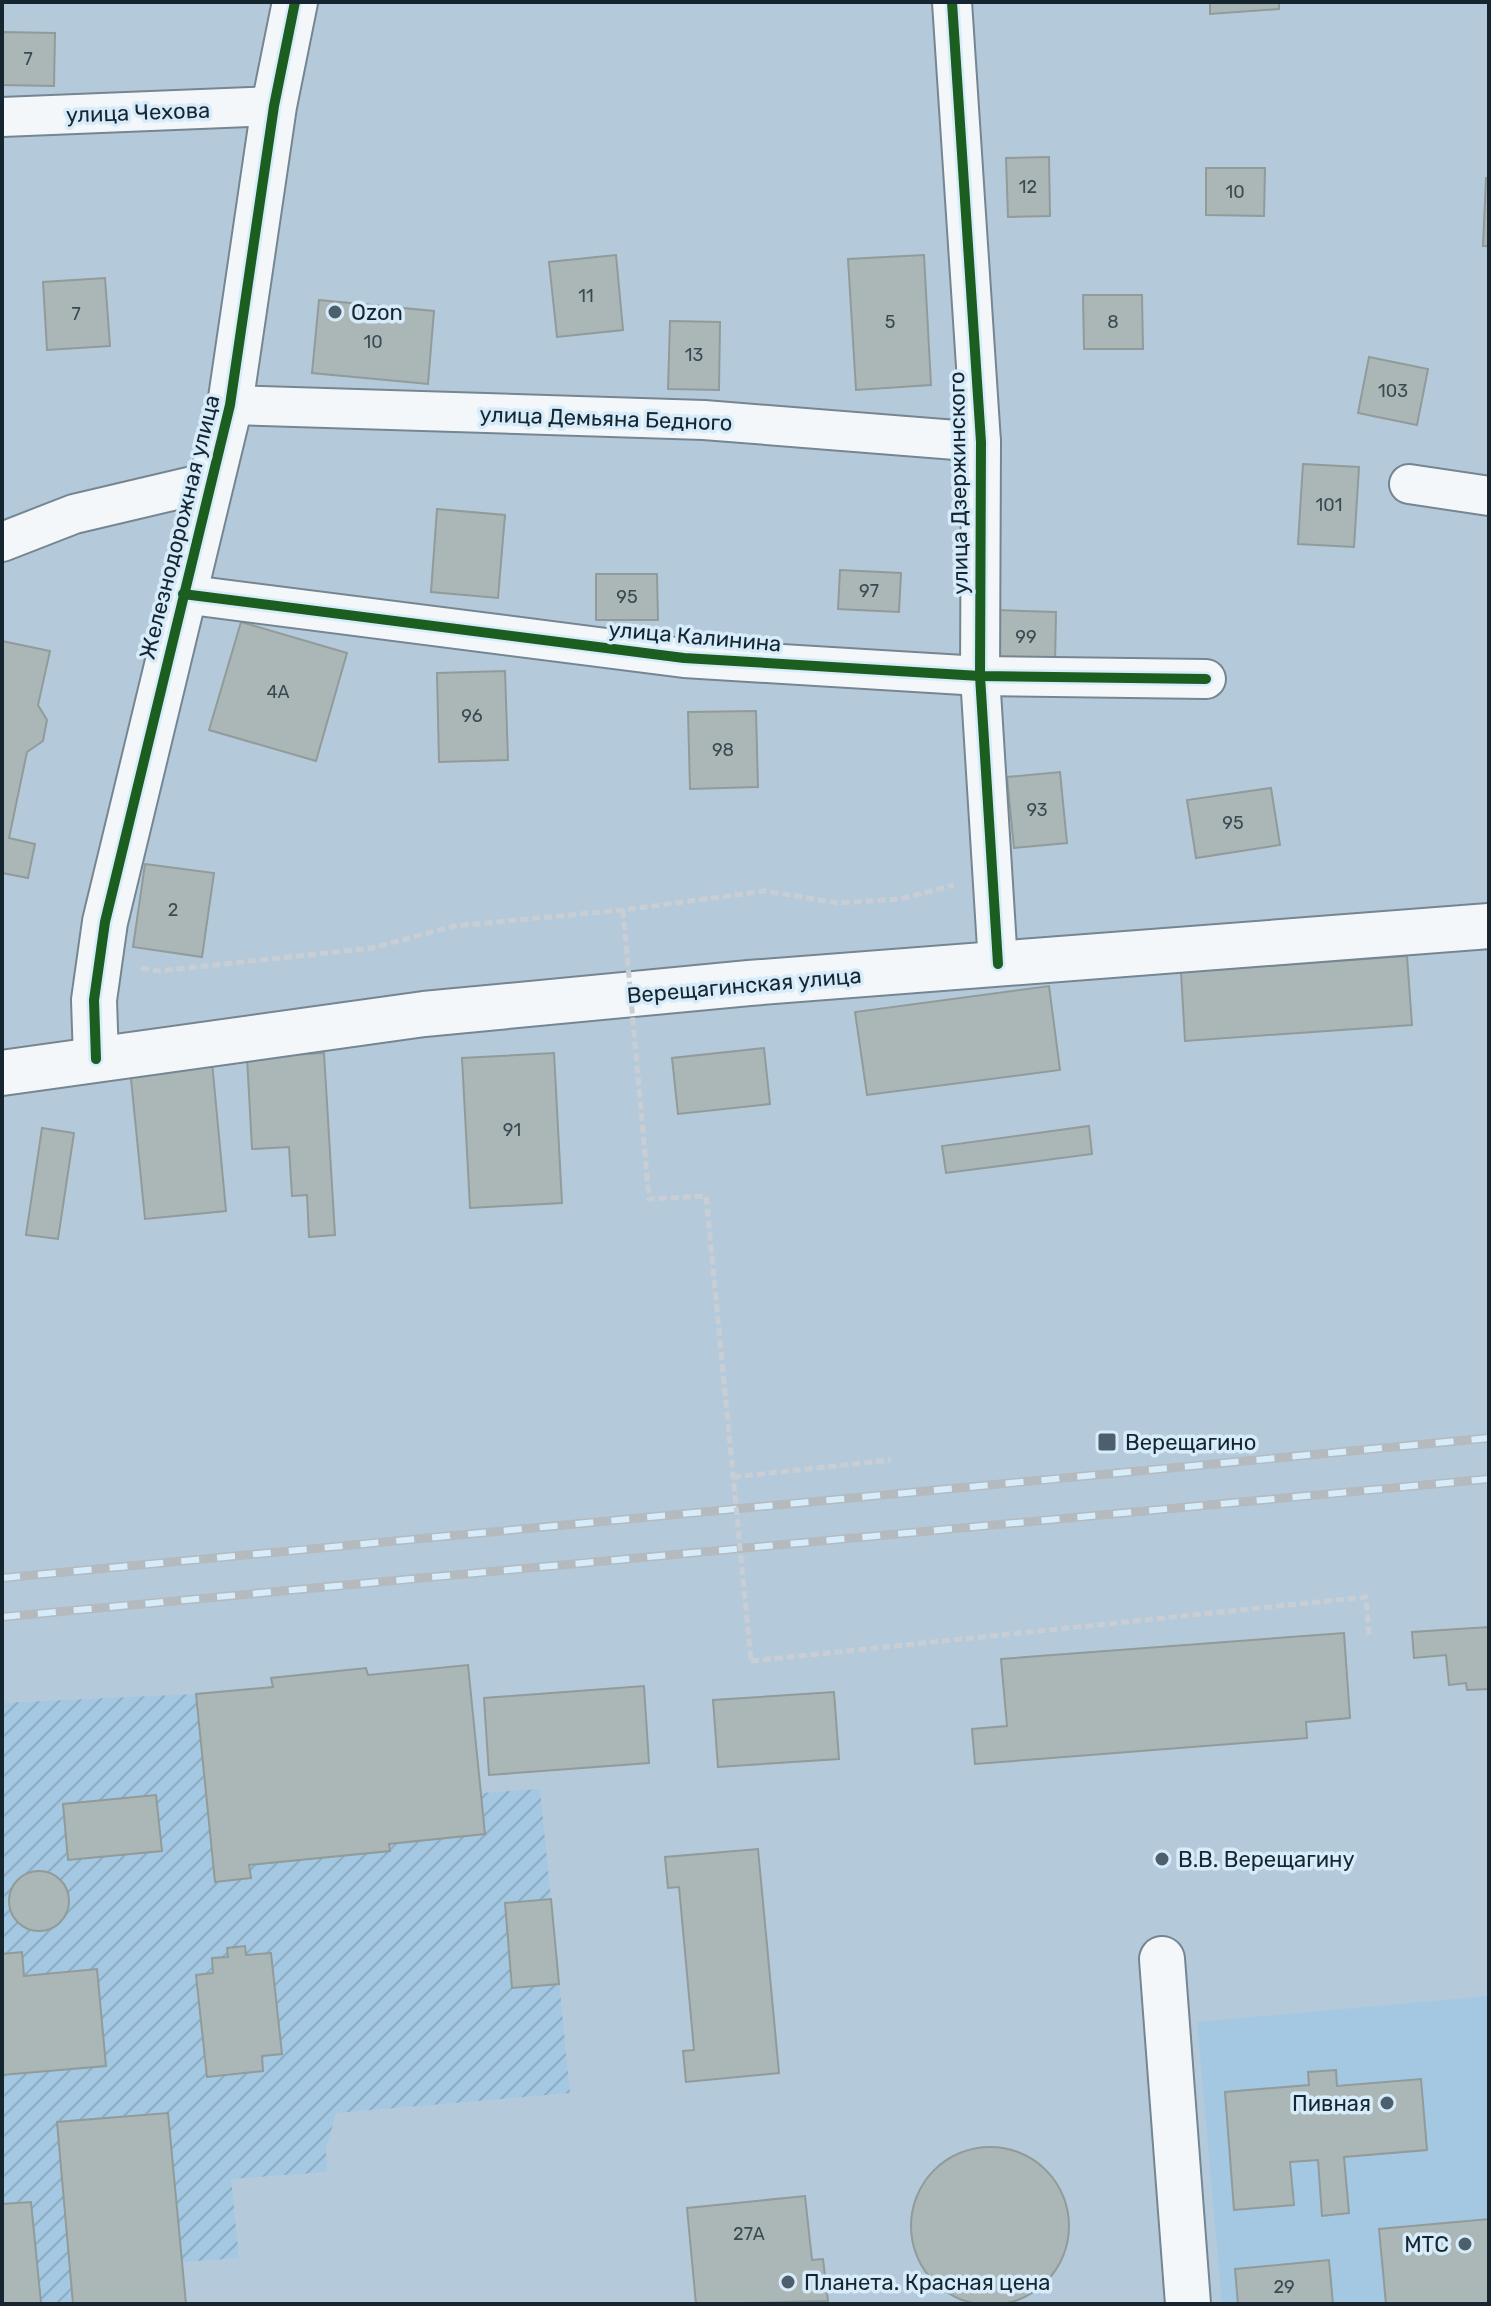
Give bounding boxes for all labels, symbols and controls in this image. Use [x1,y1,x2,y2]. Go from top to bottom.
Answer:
house number: 7 [23,48,33,70]
street label: улица Чехова [65,96,211,129]
house number: 12 [1019,176,1037,198]
house number: 10 [1225,181,1245,203]
house number: 11 [578,285,594,307]
place label: Ozon [351,299,403,326]
house number: 7 [71,303,81,325]
marker: Ozon [326,303,344,321]
house number: 5 [885,311,895,333]
house number: 8 [1107,311,1119,333]
house number: 10 [363,331,383,353]
house number: 13 [685,344,703,366]
street label: улица Дзержинского [943,371,974,595]
house number: 103 [1378,380,1408,402]
street label: Железнодорожная улица [134,392,225,662]
street label: улица Демьяна Бедного [479,401,733,436]
house number: 101 [1316,494,1342,516]
house number: 97 [859,580,879,602]
house number: 95 [616,586,638,608]
street label: улица Калинина [607,615,782,658]
house number: 99 [1015,626,1037,648]
house number: 4А [266,681,290,703]
house number: 96 [461,705,483,727]
house number: 98 [712,739,734,761]
house number: 93 [1026,799,1048,821]
house number: 95 [1222,812,1244,834]
house number: 2 [168,899,178,921]
street label: Верещагинская улица [626,962,863,1009]
house number: 91 [503,1119,521,1141]
place label: Верещагино [1125,1429,1256,1456]
marker: Верещагино [1096,1431,1118,1453]
place label: В.В. Верещагину [1178,1846,1355,1873]
marker: В.В. Верещагину [1153,1850,1171,1868]
place label: Пивная [1292,2090,1371,2117]
marker: Пивная [1378,2094,1396,2112]
house number: 27А [733,2223,765,2245]
place label: МТС [1404,2231,1449,2258]
marker: МТС [1456,2235,1474,2253]
place label: Планета. Красная цена [804,2269,1051,2296]
marker: Планета. Красная цена [779,2273,797,2291]
house number: 29 [1273,2276,1295,2298]

